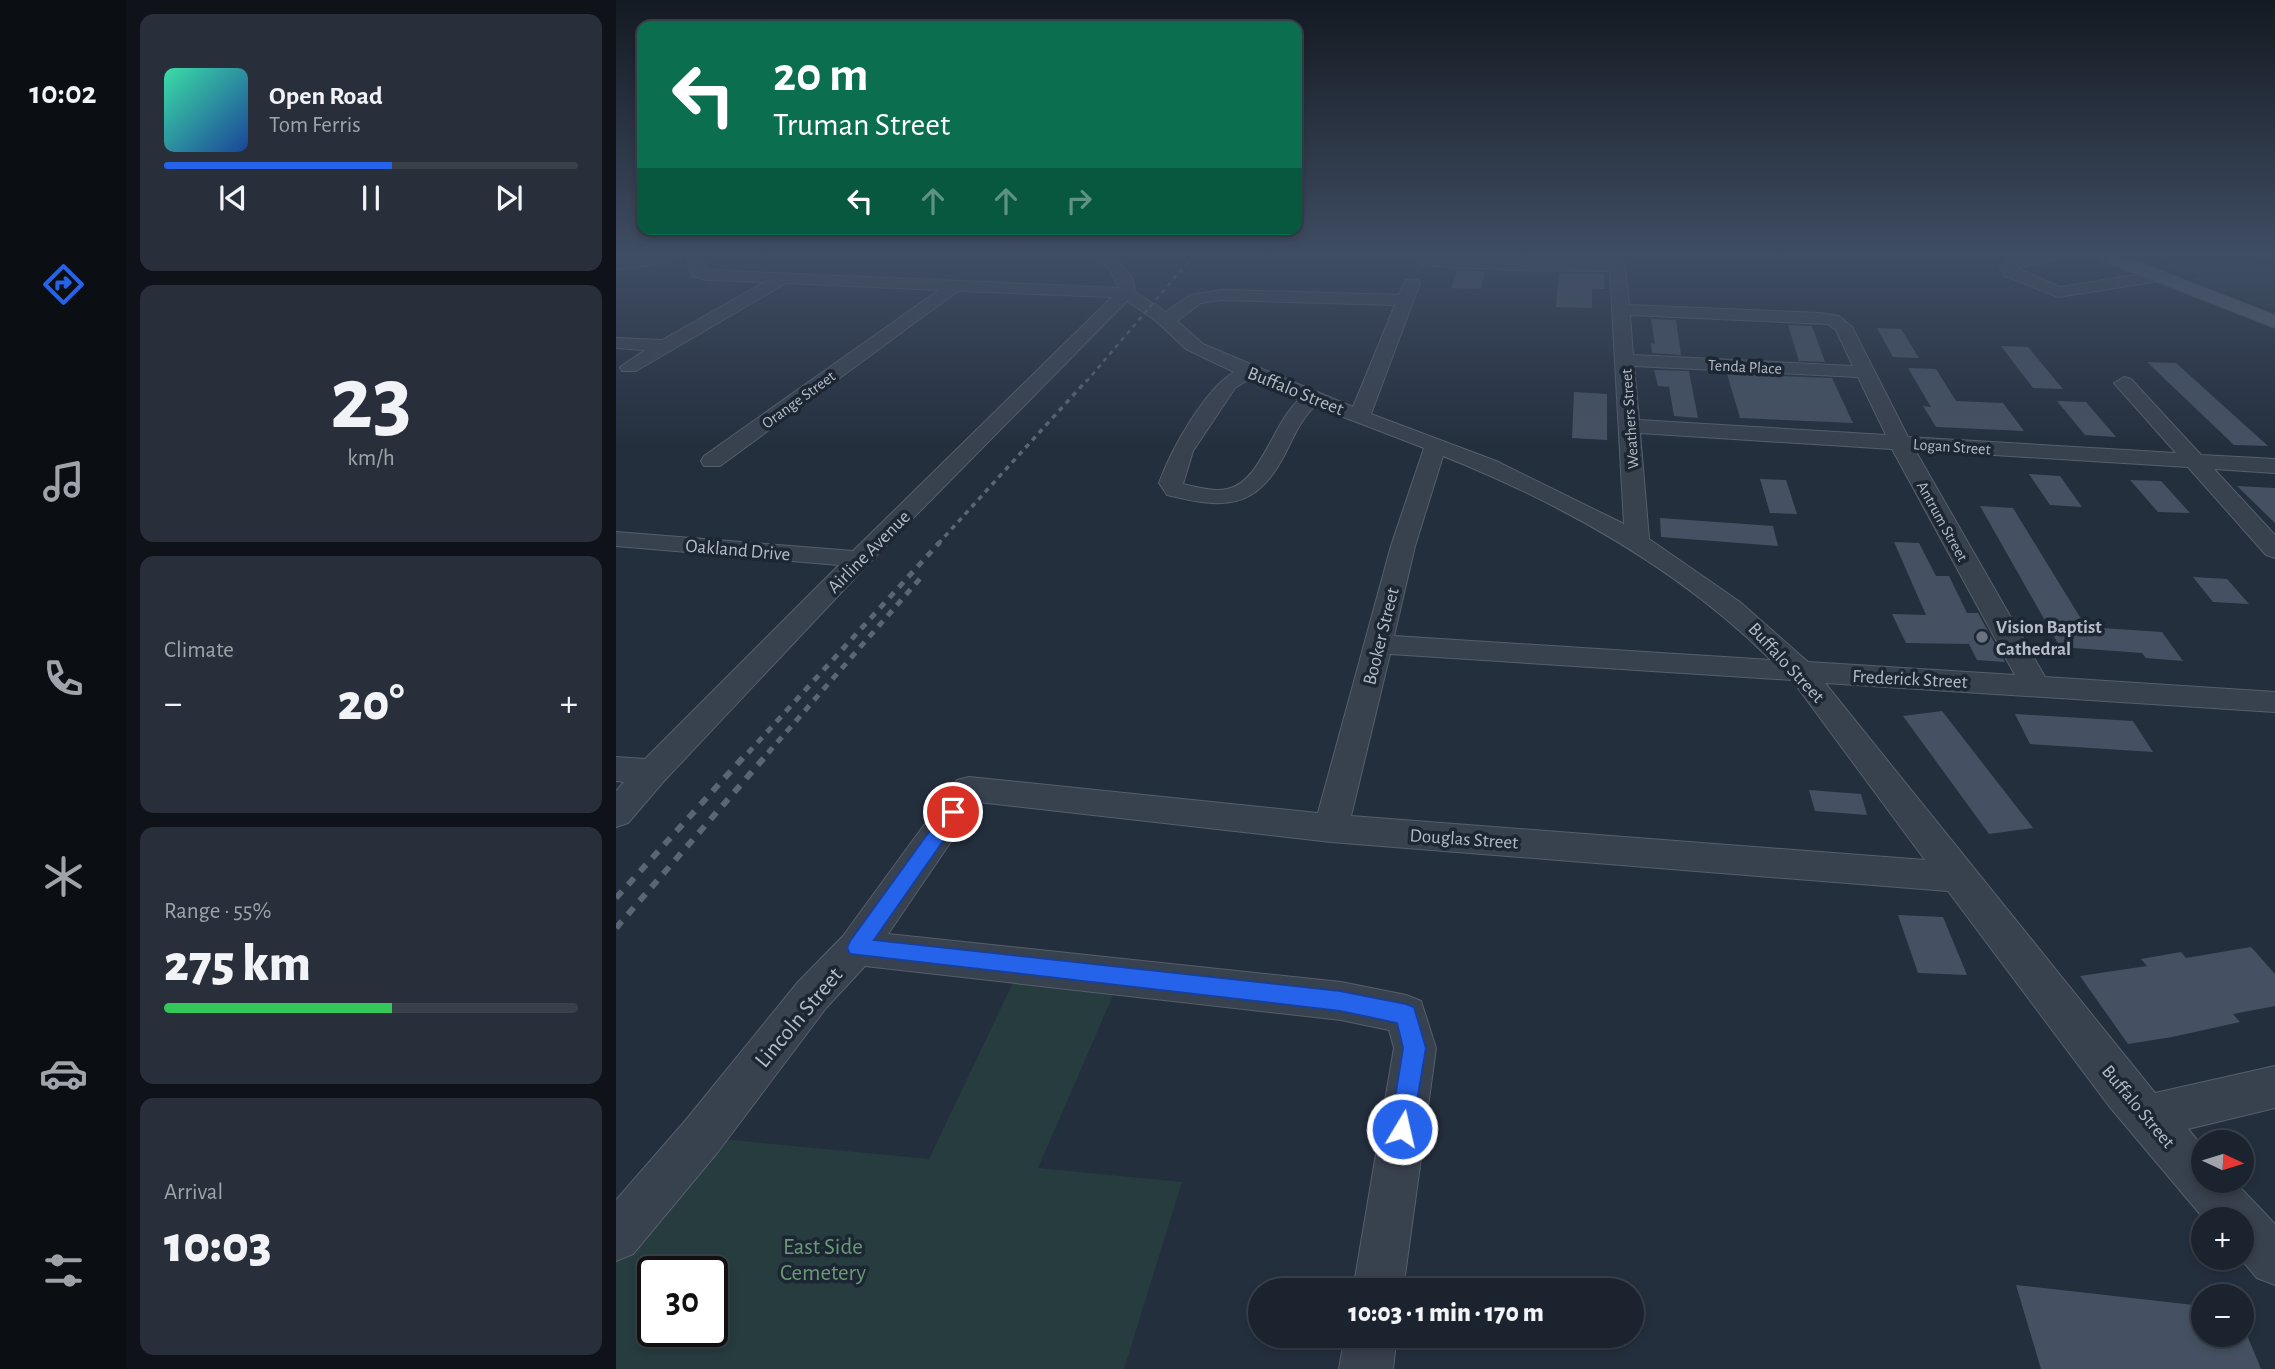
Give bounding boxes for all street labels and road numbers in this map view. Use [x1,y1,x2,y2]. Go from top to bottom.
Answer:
street label: Tenda Place [1708,357,1782,377]
street label: Buffalo Street [1245,364,1346,419]
street label: Orange Street [759,368,838,432]
street label: Weathers Street [1619,368,1641,470]
street label: Logan Street [1913,436,1991,458]
street label: Antrum Street [1914,479,1971,564]
street label: Airline Avenue [824,507,914,597]
street label: Oakland Drive [685,536,791,565]
street label: Booker Street [1360,586,1403,687]
street label: Buffalo Street [1744,619,1828,707]
street label: Frederick Street [1852,667,1968,692]
street label: Douglas Street [1409,826,1519,853]
street label: Lincoln Street [751,963,848,1072]
street label: Buffalo Street [2098,1062,2178,1152]

